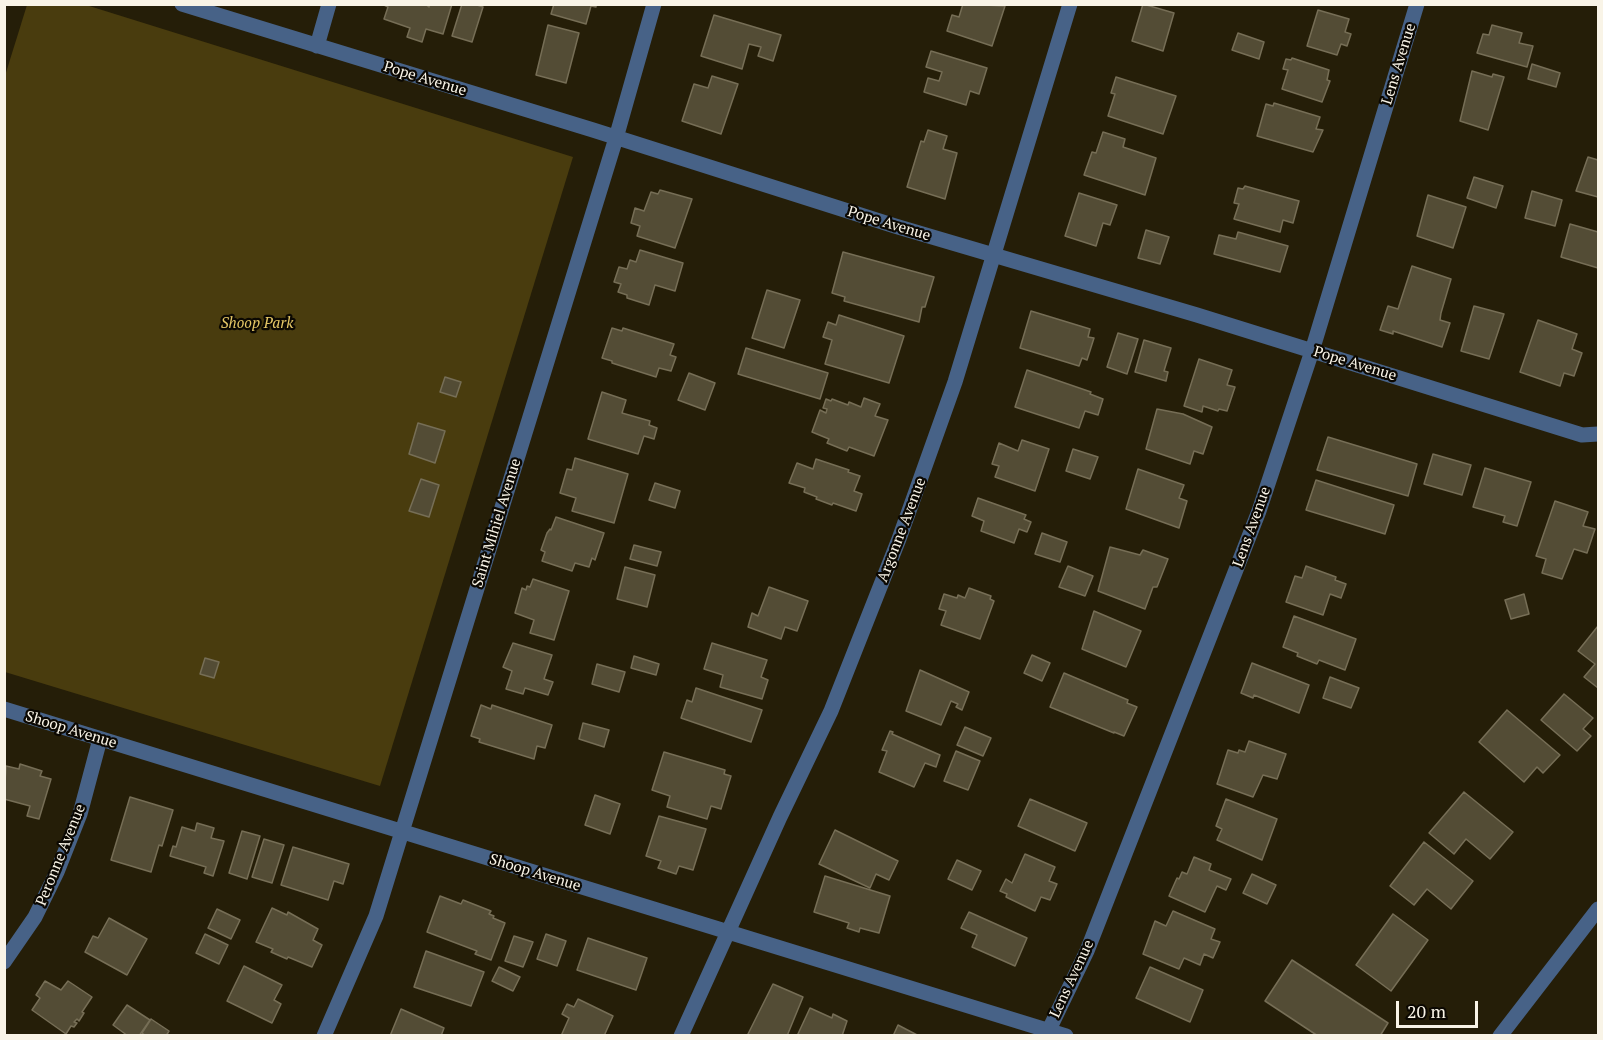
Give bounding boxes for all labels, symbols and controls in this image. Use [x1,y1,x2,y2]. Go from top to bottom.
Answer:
street label: Lens Avenue [1378,21,1420,107]
street label: Pope Avenue [381,58,469,100]
street label: Pope Avenue [845,203,933,245]
park label: Shoop Park [221,315,293,333]
street label: Pope Avenue [1311,343,1399,385]
street label: Saint Mihiel Avenue [469,456,525,590]
street label: Argonne Avenue [874,475,930,585]
street label: Lens Avenue [1229,484,1275,570]
street label: Shoop Avenue [23,708,119,752]
street label: Peronne Avenue [32,801,90,909]
street label: Shoop Avenue [487,851,583,895]
street label: Lens Avenue [1046,937,1098,1021]
scale bar [1399,989,1482,1027]
text: 20 m [1407,999,1446,1023]

